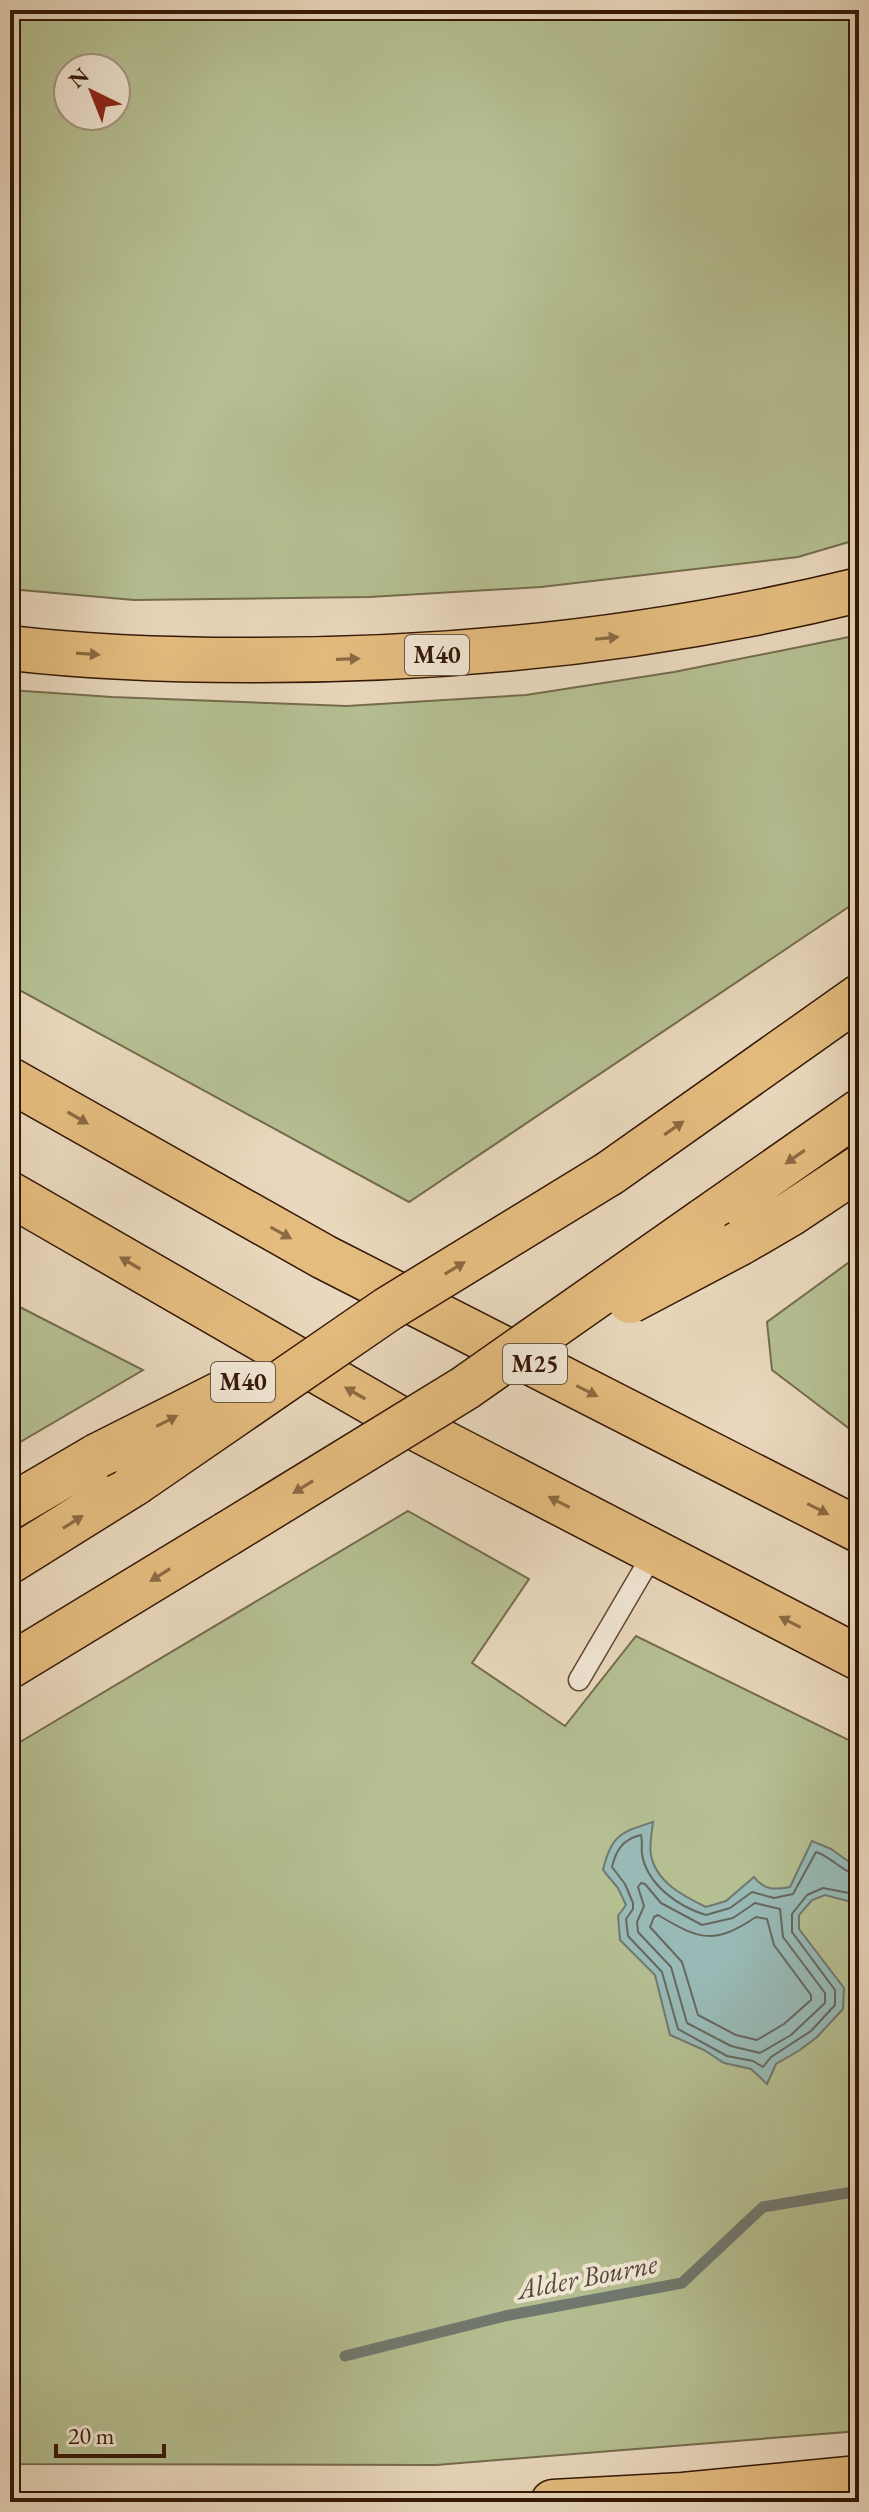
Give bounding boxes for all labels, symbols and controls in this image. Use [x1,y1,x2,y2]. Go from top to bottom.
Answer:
north arrow [52,52,132,132]
text: N [62,61,95,94]
one-way arrow [594,631,619,644]
road number: M40 [405,635,469,675]
one-way arrow [76,648,101,661]
one-way arrow [336,653,361,666]
one-way arrow [67,1111,89,1125]
one-way arrow [664,1120,684,1136]
one-way arrow [785,1149,806,1164]
one-way arrow [270,1226,292,1240]
one-way arrow [119,1256,141,1270]
one-way arrow [444,1261,466,1275]
road number: M25 [503,1344,567,1384]
road number: M40 [211,1362,275,1402]
one-way arrow [575,1384,598,1397]
one-way arrow [344,1386,367,1400]
one-way arrow [156,1414,179,1428]
one-way arrow [292,1480,314,1494]
one-way arrow [547,1496,570,1509]
one-way arrow [807,1502,830,1515]
one-way arrow [62,1515,84,1529]
one-way arrow [149,1567,171,1581]
one-way arrow [778,1615,801,1628]
water label: Alder Bourne [512,2245,661,2308]
scale bar [56,2408,164,2458]
text: 20 m [68,2420,115,2451]

